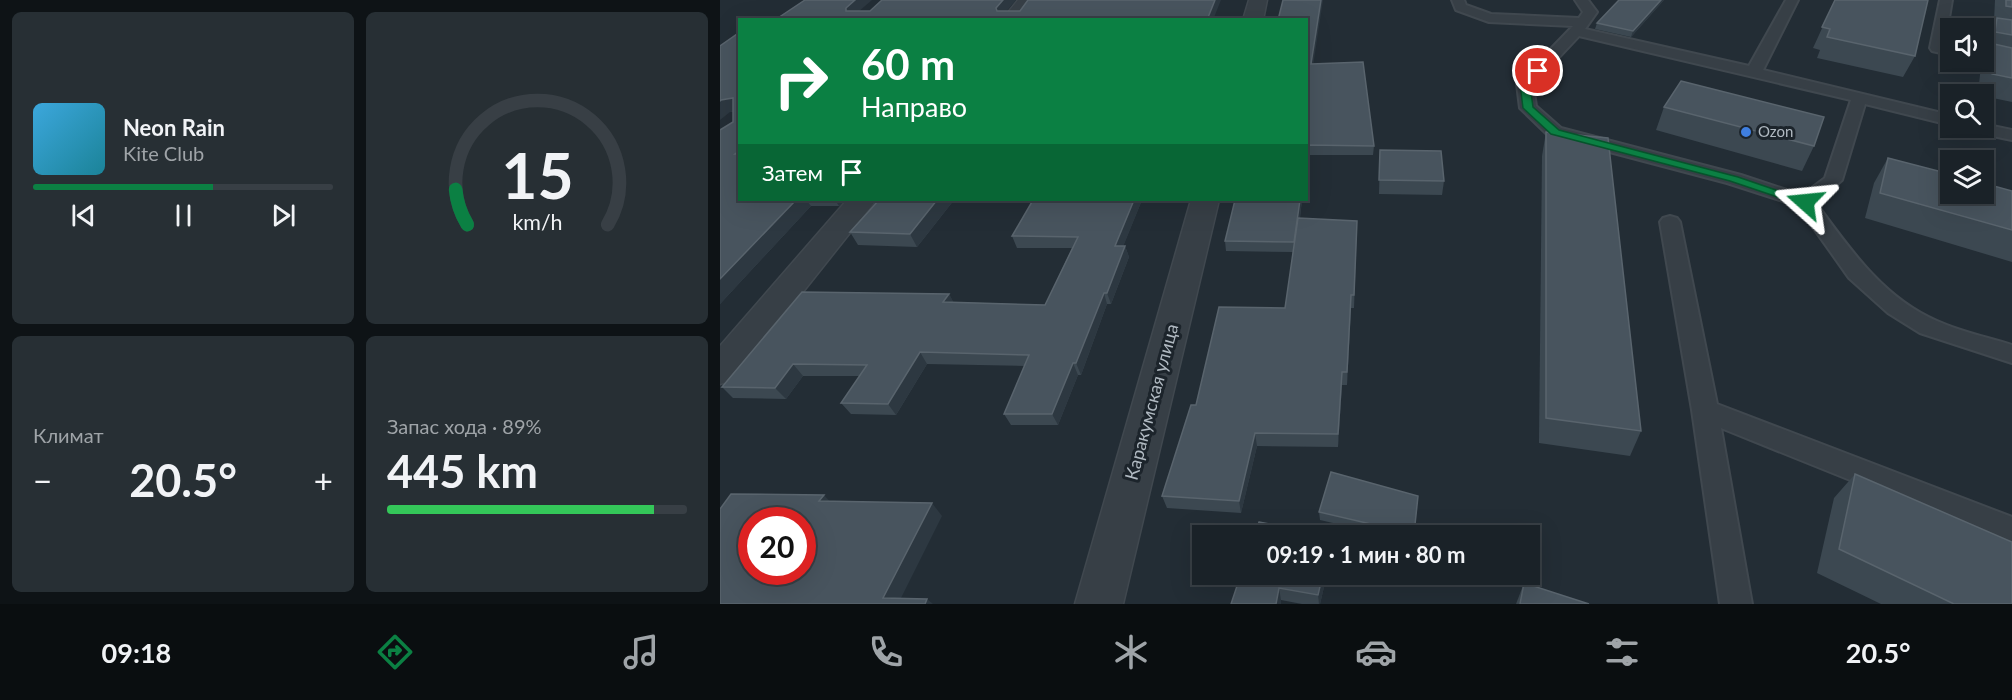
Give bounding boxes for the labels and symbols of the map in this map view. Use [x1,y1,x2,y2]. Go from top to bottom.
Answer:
pin [1512,45,1563,96]
place label: Ozon [1758,122,1793,140]
marker: Ozon [1739,125,1753,139]
position arrow [1773,170,1837,234]
street label: Каракумская улица [1120,321,1182,482]
speed limit sign: 20 [738,507,816,585]

